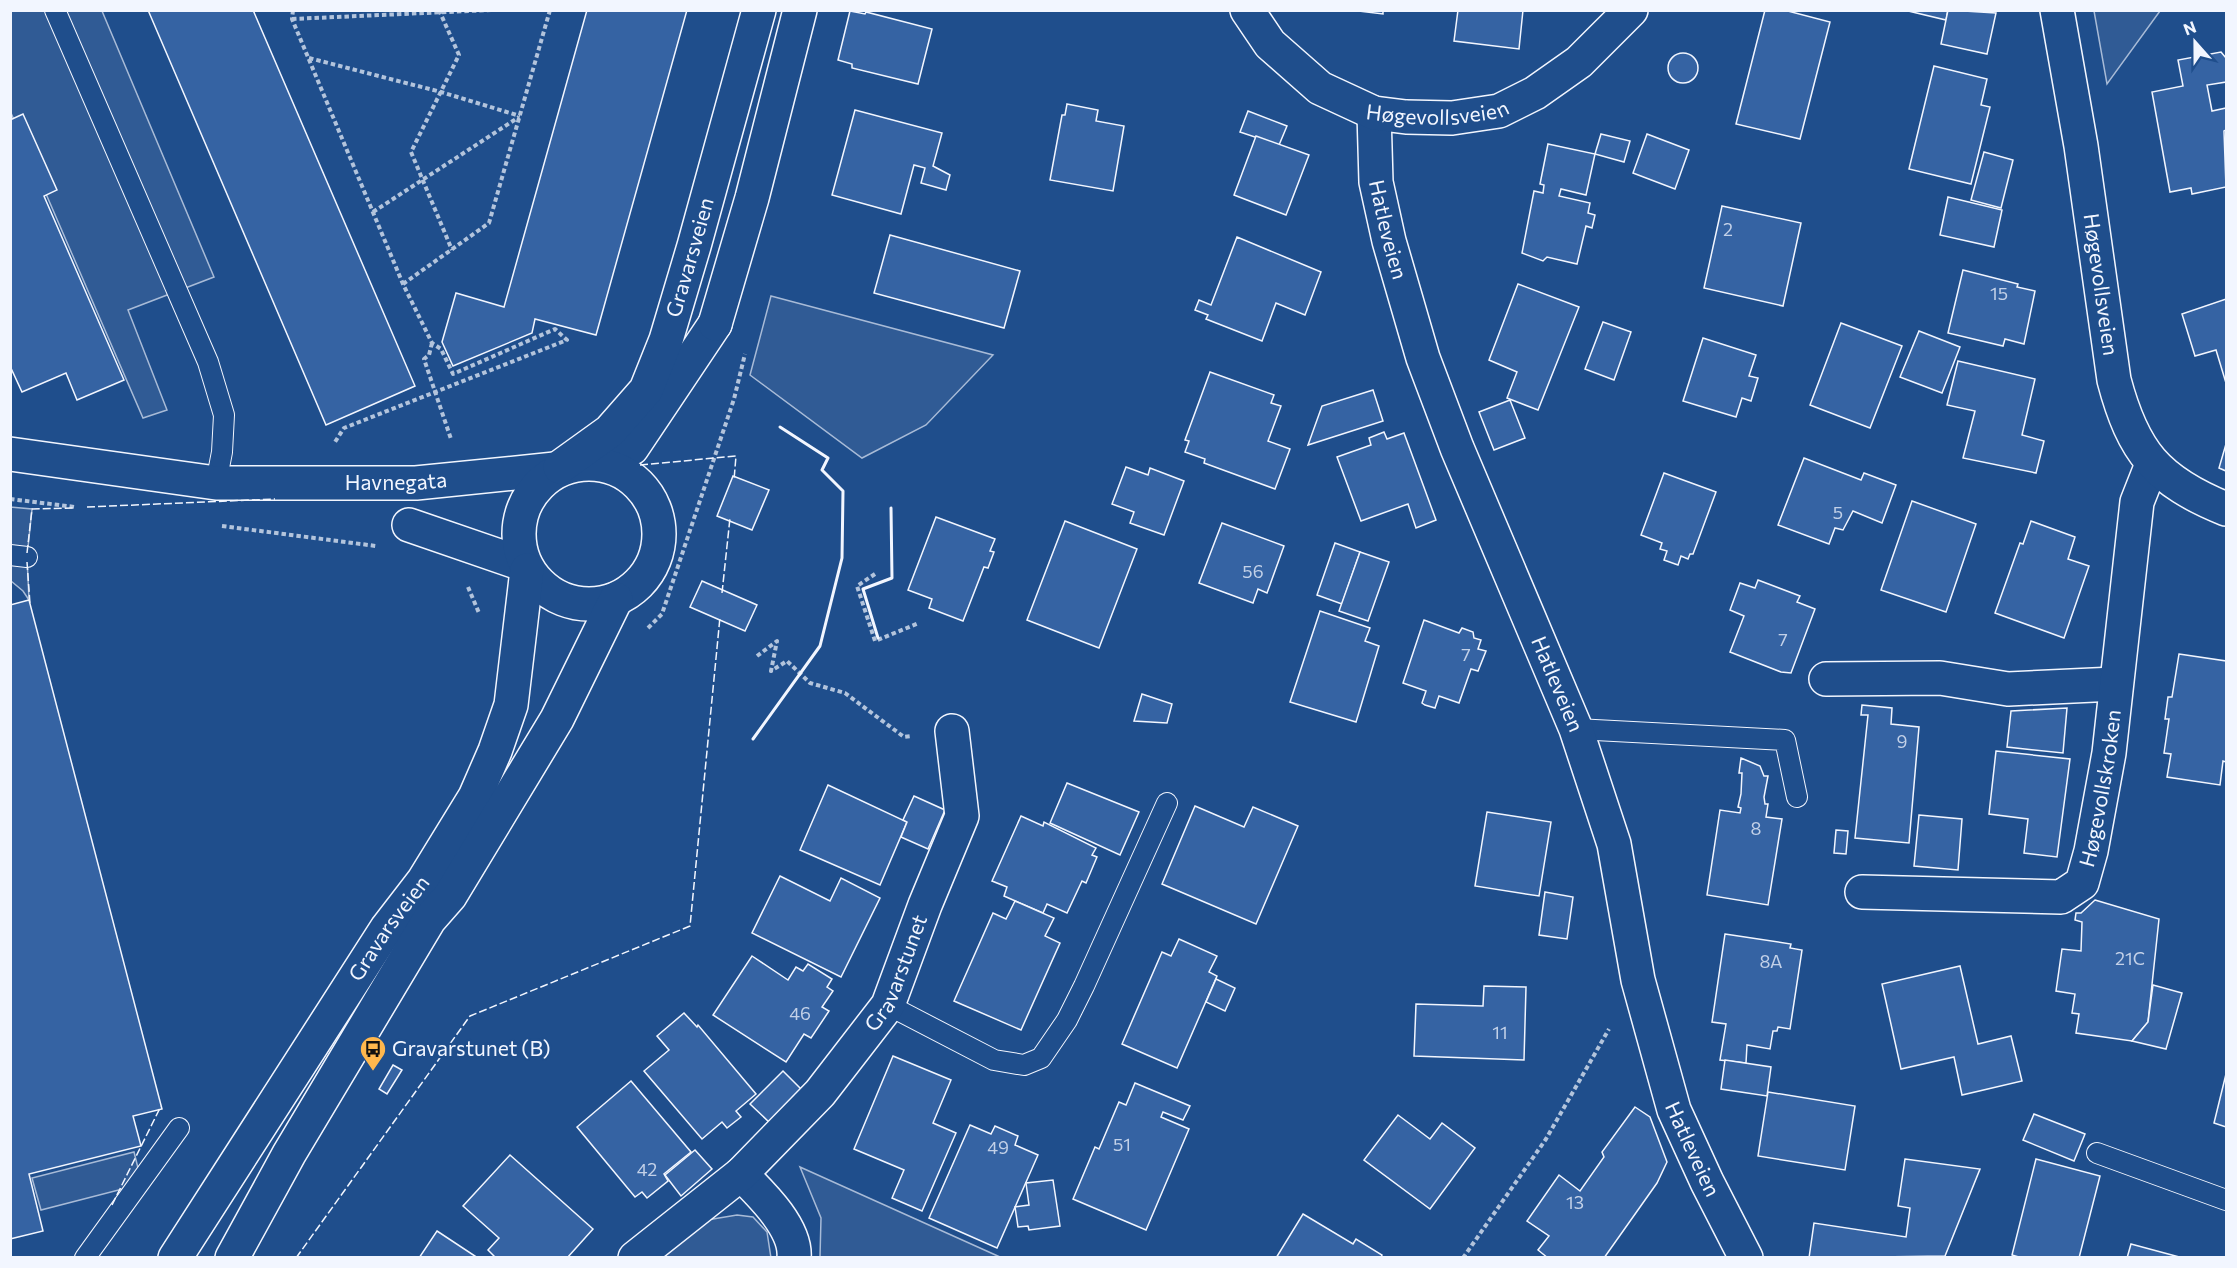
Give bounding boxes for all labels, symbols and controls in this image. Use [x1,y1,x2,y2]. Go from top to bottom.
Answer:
north arrow [2165,12,2225,72]
text: N [2180,17,2198,39]
street label: Høgevollsveien [1365,94,1513,129]
street label: Hatleveien [1365,177,1413,282]
street label: Gravarsveien [660,195,718,320]
street label: Høgevollsveien [2080,212,2124,357]
house number: 2 [1723,218,1733,240]
house number: 15 [1990,282,2008,304]
street label: Havnegata [345,466,448,494]
house number: 5 [1833,501,1843,523]
house number: 56 [1242,560,1264,582]
house number: 7 [1778,628,1788,650]
street label: Hatleveien [1527,632,1590,735]
house number: 7 [1461,643,1471,665]
street label: Høgevollskroken [2073,708,2125,870]
house number: 9 [1897,730,1907,752]
house number: 8 [1751,817,1762,839]
street label: Gravarsveien [342,870,434,985]
street label: Gravarstunet [858,911,931,1036]
house number: 21C [2115,947,2145,969]
house number: 8A [1760,950,1782,972]
house number: 46 [789,1002,811,1024]
house number: 11 [1492,1021,1508,1043]
bus stop icon: Gravarstunet (B) [358,1034,388,1072]
place label: Gravarstunet (B) [392,1035,551,1060]
street label: Hatleveien [1661,1097,1726,1200]
house number: 51 [1113,1133,1131,1155]
house number: 49 [987,1136,1009,1158]
house number: 42 [637,1158,657,1180]
house number: 13 [1566,1191,1584,1213]

